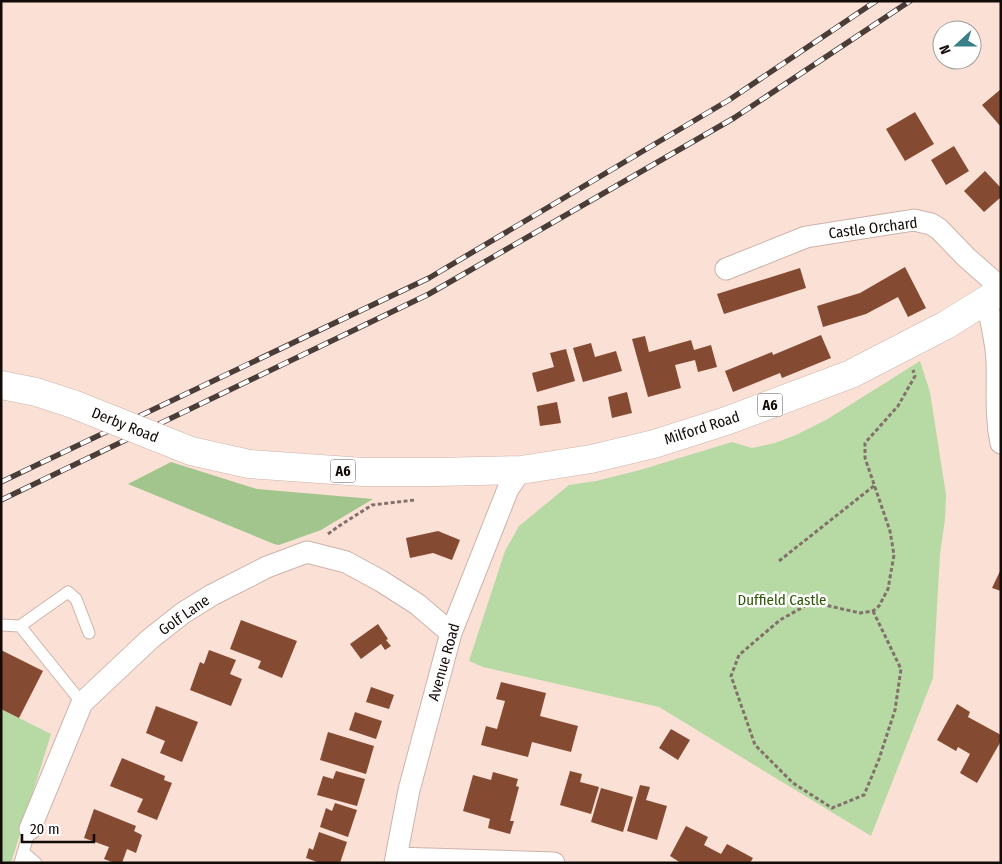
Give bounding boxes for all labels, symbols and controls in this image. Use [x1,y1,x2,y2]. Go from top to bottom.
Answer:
north arrow [932,20,982,70]
text: N [936,43,955,56]
street label: Castle Orchard [828,214,918,242]
road number: A6 [758,394,782,416]
street label: Derby Road [89,403,161,447]
street label: Milford Road [662,407,742,449]
road number: A6 [330,460,356,482]
street label: Golf Lane [155,591,213,639]
park label: Duffield Castle [737,591,827,609]
street label: Avenue Road [424,621,464,703]
scale bar [22,812,95,844]
text: 20 m [30,820,60,838]

